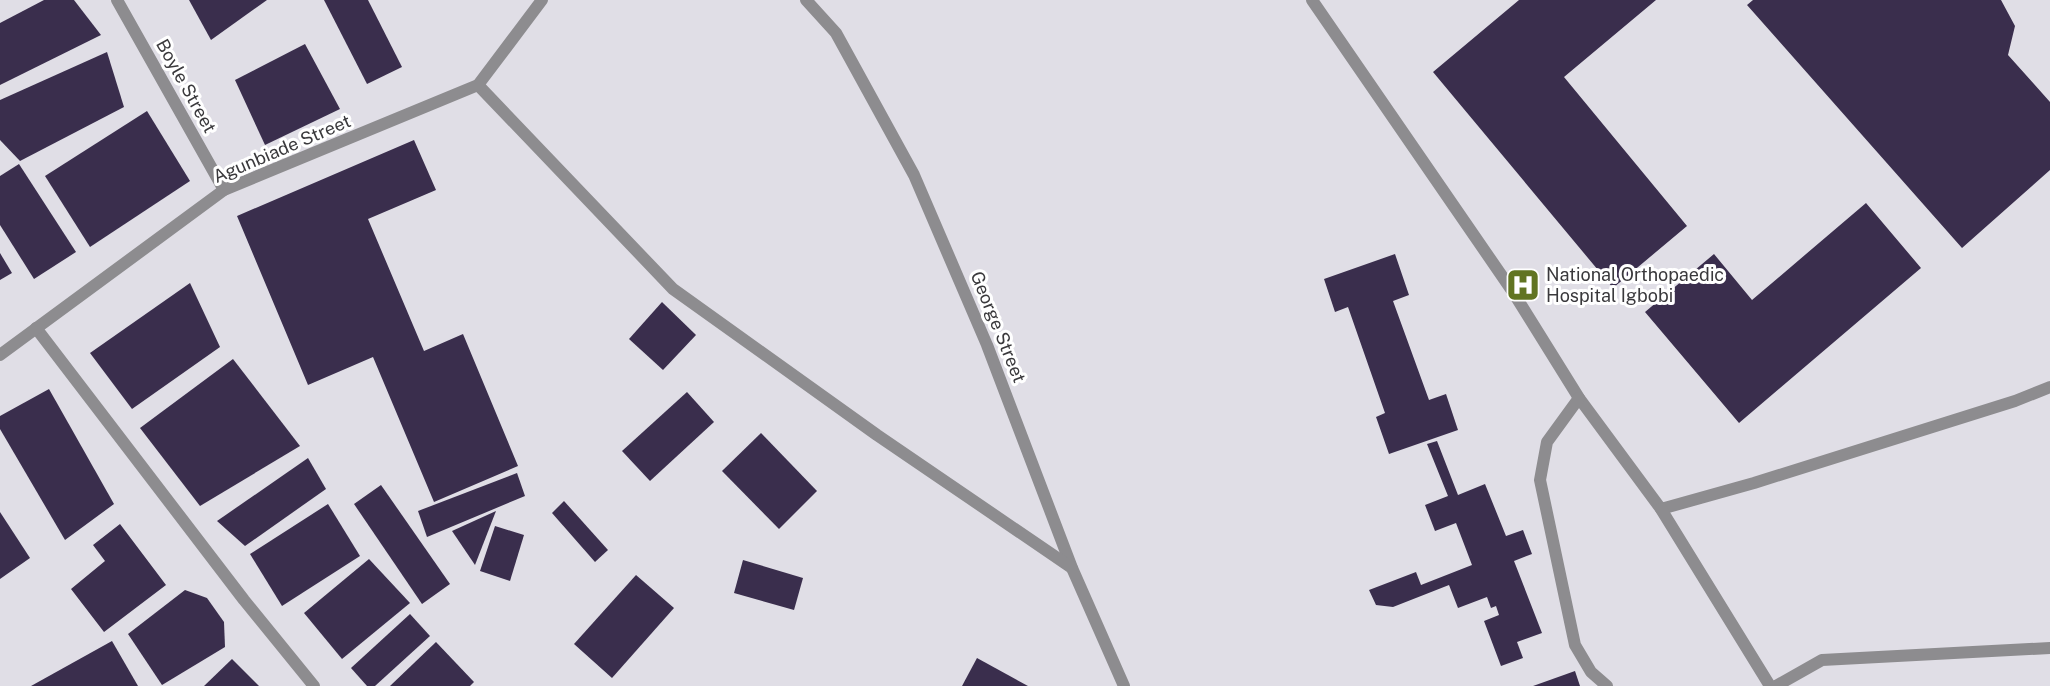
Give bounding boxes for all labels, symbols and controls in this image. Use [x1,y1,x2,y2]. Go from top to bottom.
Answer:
street label: Boyle Street [152,35,221,136]
street label: Agunbiade Street [210,110,354,187]
place label: National Orthopaedic Hospital Igbobi [1546,264,1724,306]
hospital icon: National Orthopaedic Hospital Igbobi [1505,267,1541,303]
street label: George Street [967,268,1030,386]

